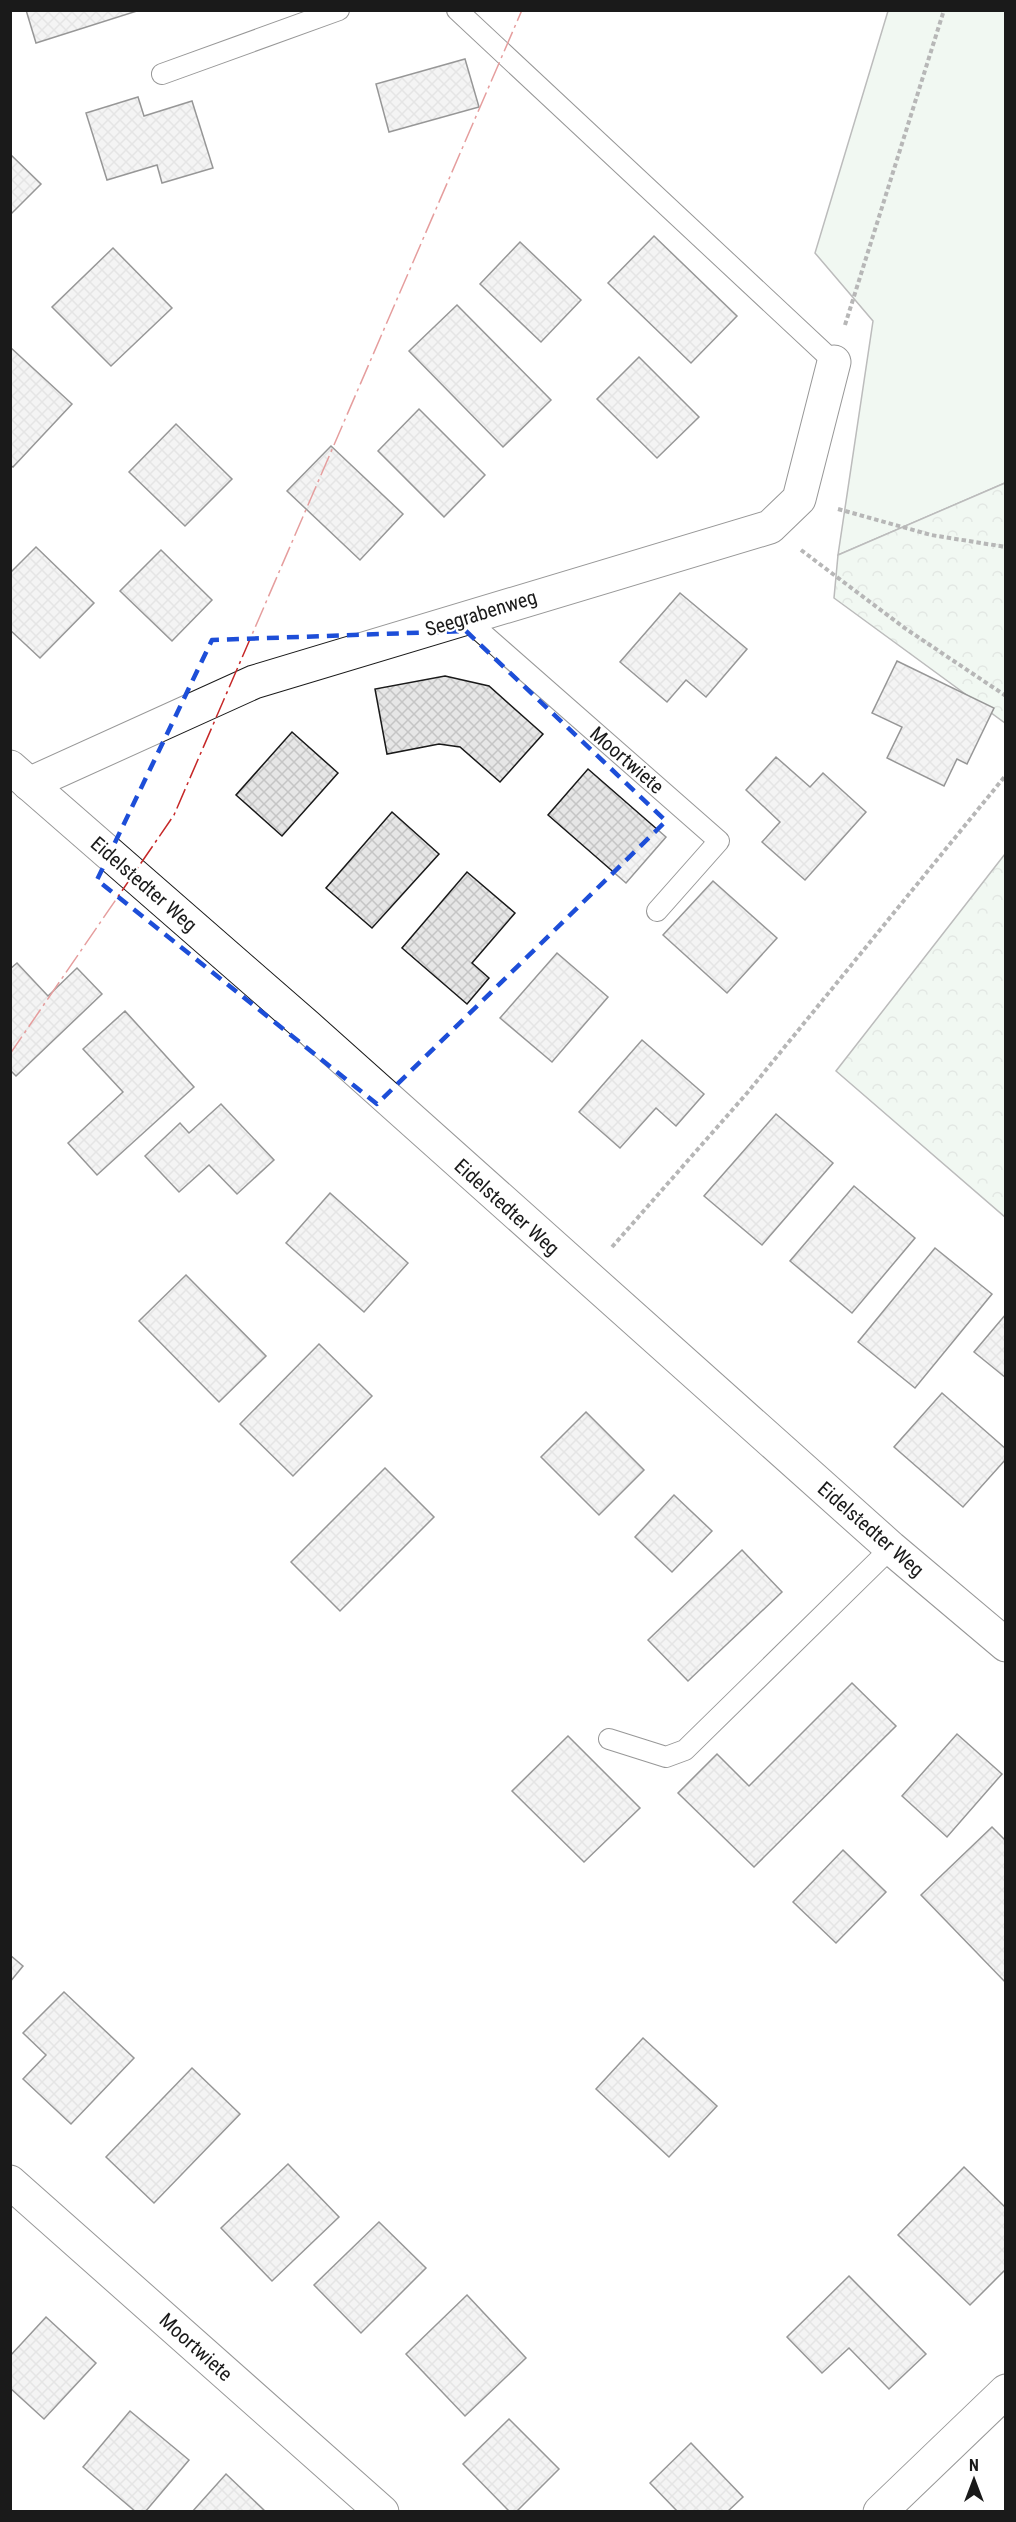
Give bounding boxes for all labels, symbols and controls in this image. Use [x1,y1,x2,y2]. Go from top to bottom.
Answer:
street label: Seegrabenweg [422,585,540,641]
street label: Moortwiete [585,721,669,799]
street label: Eidelstedter Weg [86,831,202,937]
street label: Eidelstedter Weg [450,1154,564,1260]
street label: Eidelstedter Weg [813,1476,929,1582]
street label: Moortwiete [155,2308,237,2386]
north arrow [944,2450,1004,2510]
text: N [969,2456,979,2475]

